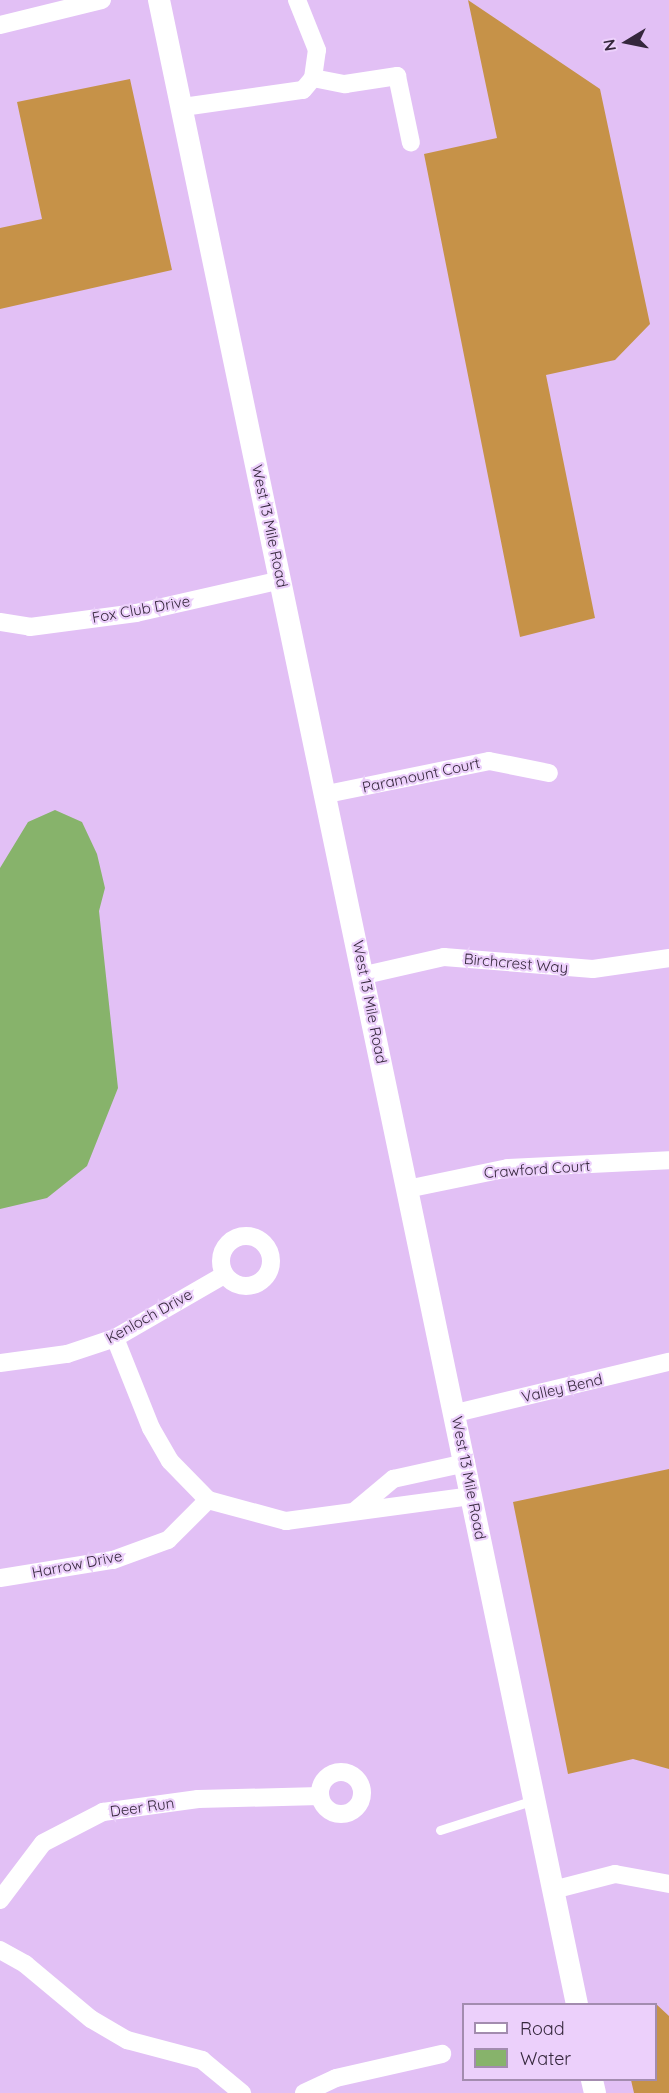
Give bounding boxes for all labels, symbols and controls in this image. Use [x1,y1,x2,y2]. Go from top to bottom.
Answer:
north arrow [597,12,657,72]
text: N [598,38,620,53]
street label: West 13 Mile Road [248,463,292,589]
street label: Fox Club Drive [90,591,192,627]
street label: Paramount Court [360,754,482,796]
street label: West 13 Mile Road [349,939,391,1065]
street label: Birchcrest Way [463,949,569,977]
street label: Crawford Court [483,1156,591,1182]
street label: Kenloch Drive [103,1285,195,1347]
street label: Valley Bend [520,1370,604,1406]
street label: West 13 Mile Road [448,1415,490,1541]
street label: Harrow Drive [30,1546,124,1582]
street label: Deer Run [109,1794,175,1820]
legend [462,2003,657,2081]
text: Road [520,2017,565,2040]
text: Water [520,2047,571,2070]

